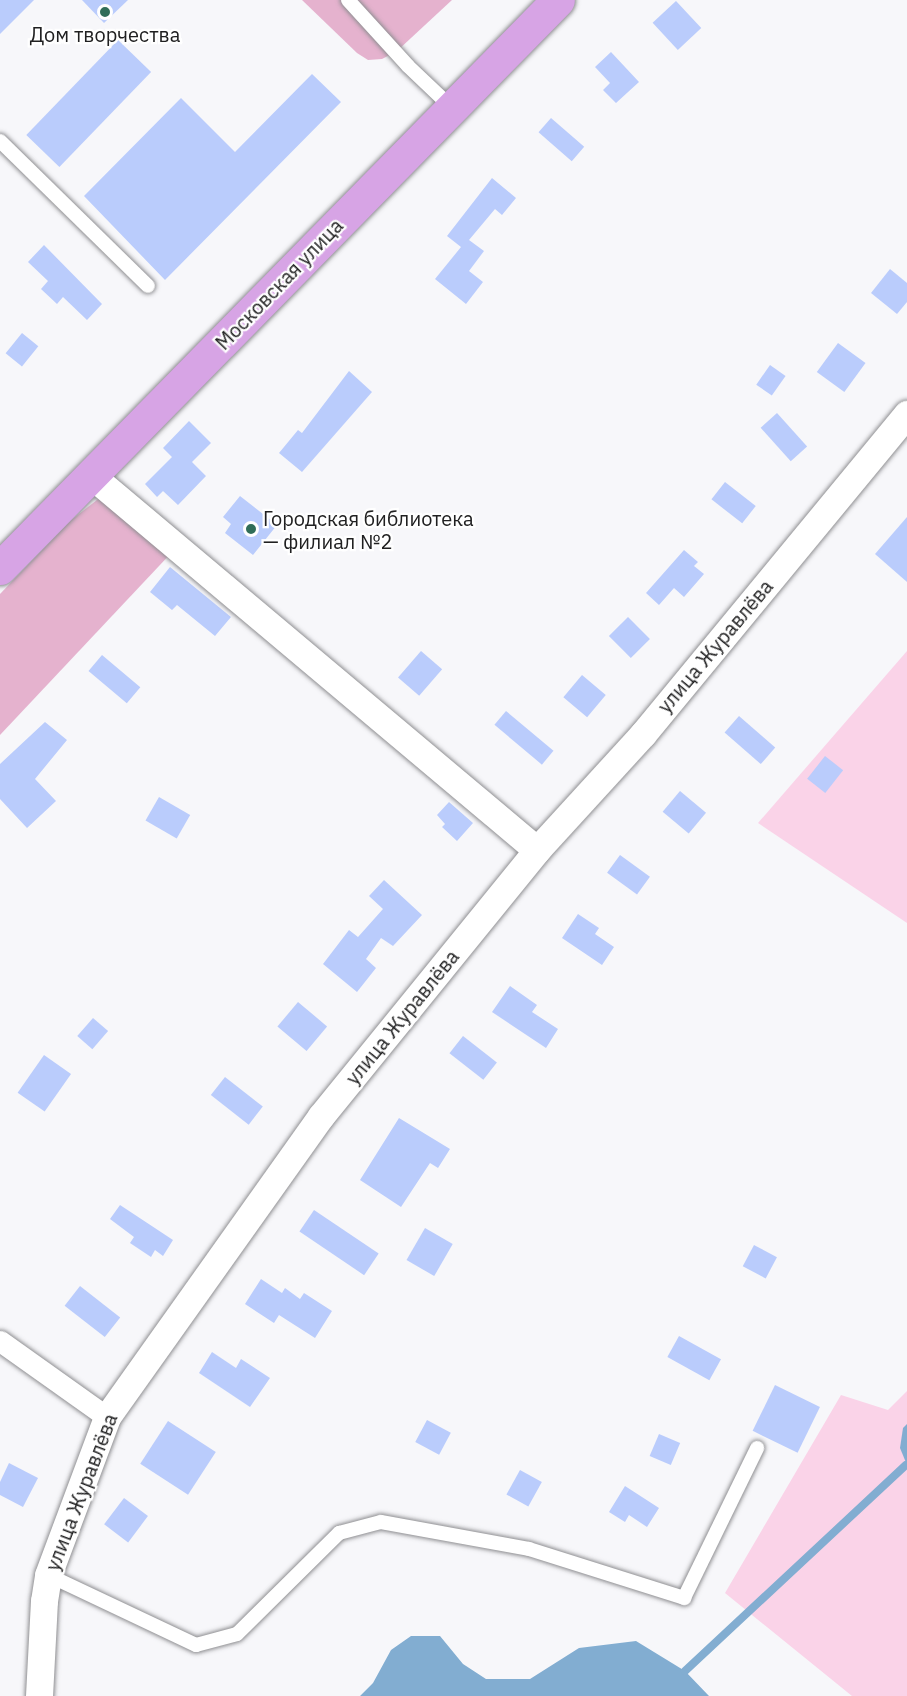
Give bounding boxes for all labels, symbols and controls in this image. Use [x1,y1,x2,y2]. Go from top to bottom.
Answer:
marker: Дом творчества [98,5,112,19]
place label: Дом творчества [30,22,180,46]
street label: Московская улица [210,213,348,355]
place label: Городская библиотека — филиал №2 [263,506,474,553]
marker: Городская библиотека — филиал №2 [244,522,258,536]
street label: улица Журавлёва [652,575,778,717]
street label: улица Журавлёва [340,945,464,1089]
street label: улица Журавлёва [40,1410,122,1574]

